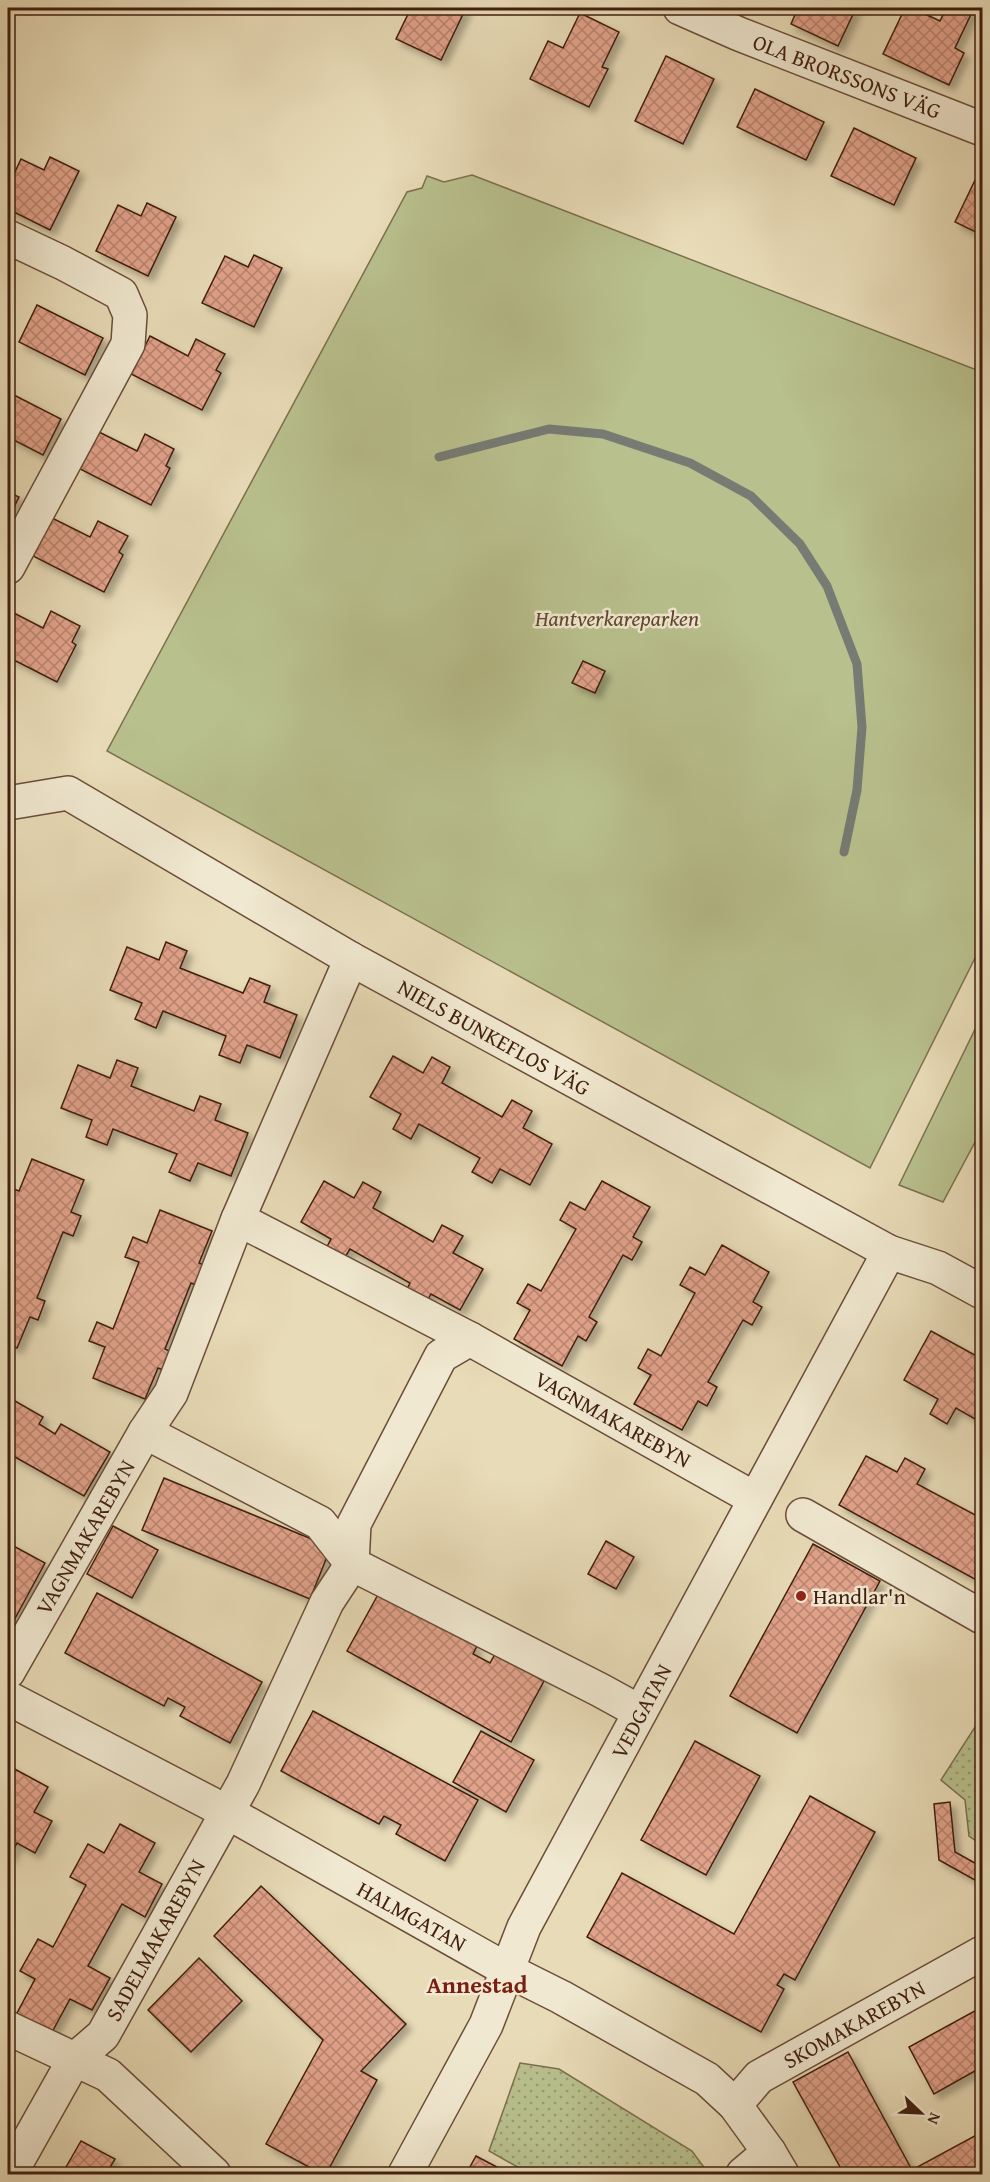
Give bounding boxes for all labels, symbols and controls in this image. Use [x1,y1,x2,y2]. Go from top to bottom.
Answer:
street label: OLA BRORSSONS VÄG [748,25,946,127]
park label: Hantverkareparken [534,602,699,634]
street label: NIELS BUNKEFLOS VÄG [392,971,596,1103]
street label: VAGNMAKAREBYN [529,1363,697,1475]
street label: VAGNMAKAREBYN [28,1454,142,1620]
place label: Handlar'n [813,1580,906,1612]
marker: Handlar'n [794,1589,808,1603]
street label: VEDGATAN [603,1658,679,1764]
street label: SADELMAKAREBYN [97,1853,213,2027]
street label: HALMGATAN [351,1873,473,1959]
district label: Annestad [427,1967,528,2002]
street label: SKOMAKAREBYN [777,1972,931,2076]
north arrow [891,2083,951,2143]
text: N [922,2109,948,2129]

